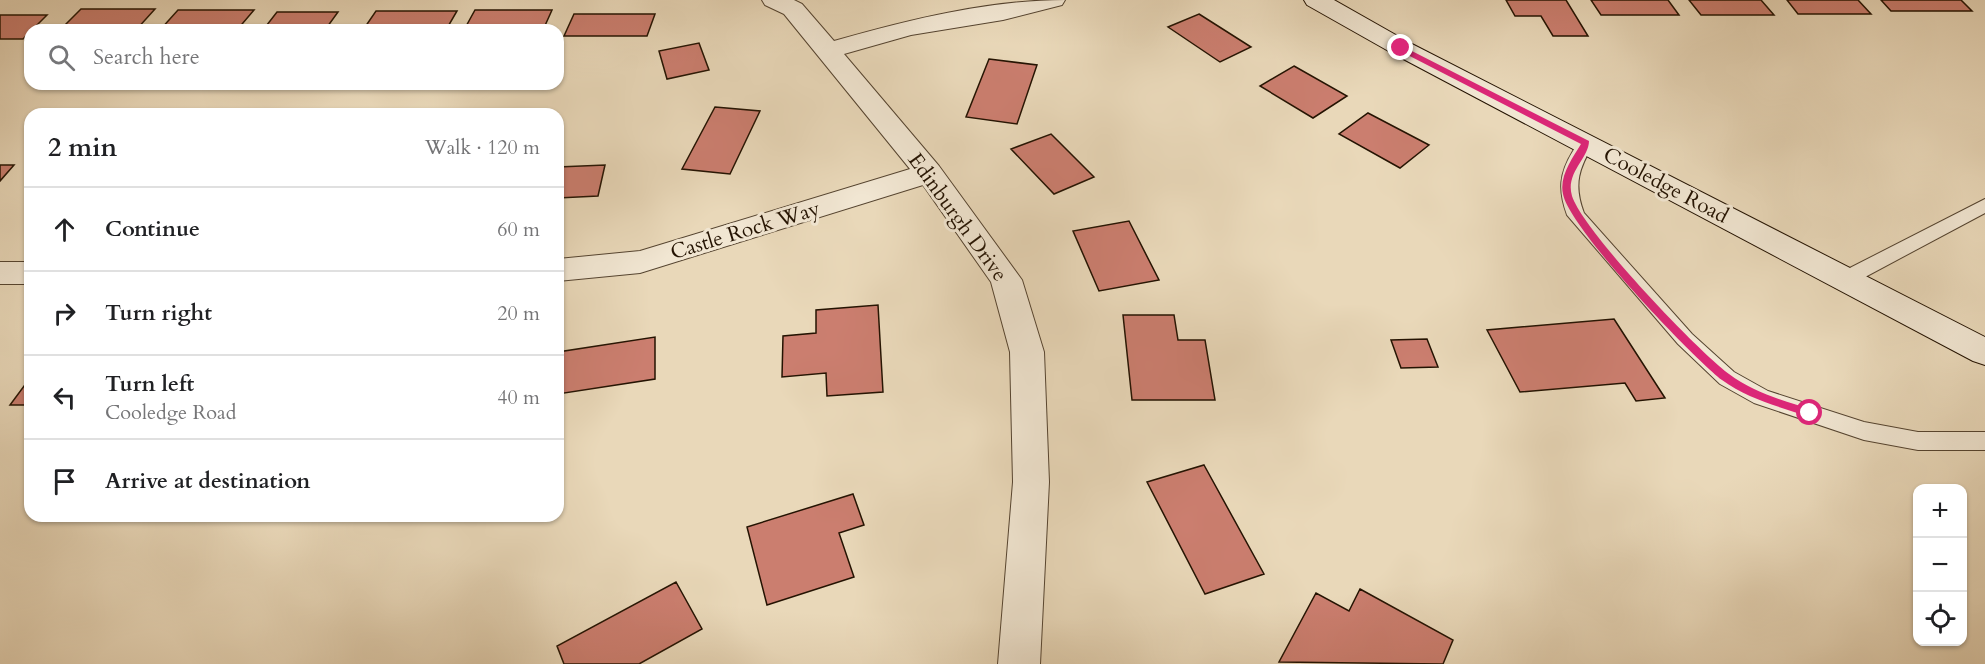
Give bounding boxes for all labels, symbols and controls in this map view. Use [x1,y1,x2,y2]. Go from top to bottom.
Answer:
search box [24,24,564,90]
route end [1387,34,1413,60]
icon: search [45,41,78,74]
text: Search here [93,42,200,72]
text: 2 min [48,130,117,165]
text: Walk · 120 m [425,134,540,161]
street label: Cooledge Road [1598,140,1733,231]
street label: Edinburgh Drive [901,147,1014,287]
street label: Castle Rock Way [667,194,824,267]
icon: ahead [48,213,81,246]
text: Continue [105,214,200,244]
text: 60 m [497,216,540,243]
icon: right [48,297,81,330]
text: Turn right [105,298,212,328]
text: 20 m [497,300,540,327]
text: Turn left [105,369,194,399]
icon: left [48,381,81,414]
text: 40 m [497,384,540,411]
text: Cooledge Road [105,399,236,426]
route start [1796,399,1822,425]
icon: arrive [48,465,81,498]
text: Arrive at destination [105,466,310,496]
map controls [1913,484,1967,646]
button: + [1913,484,1967,538]
button: − [1913,538,1967,592]
button: locate [1913,592,1967,646]

